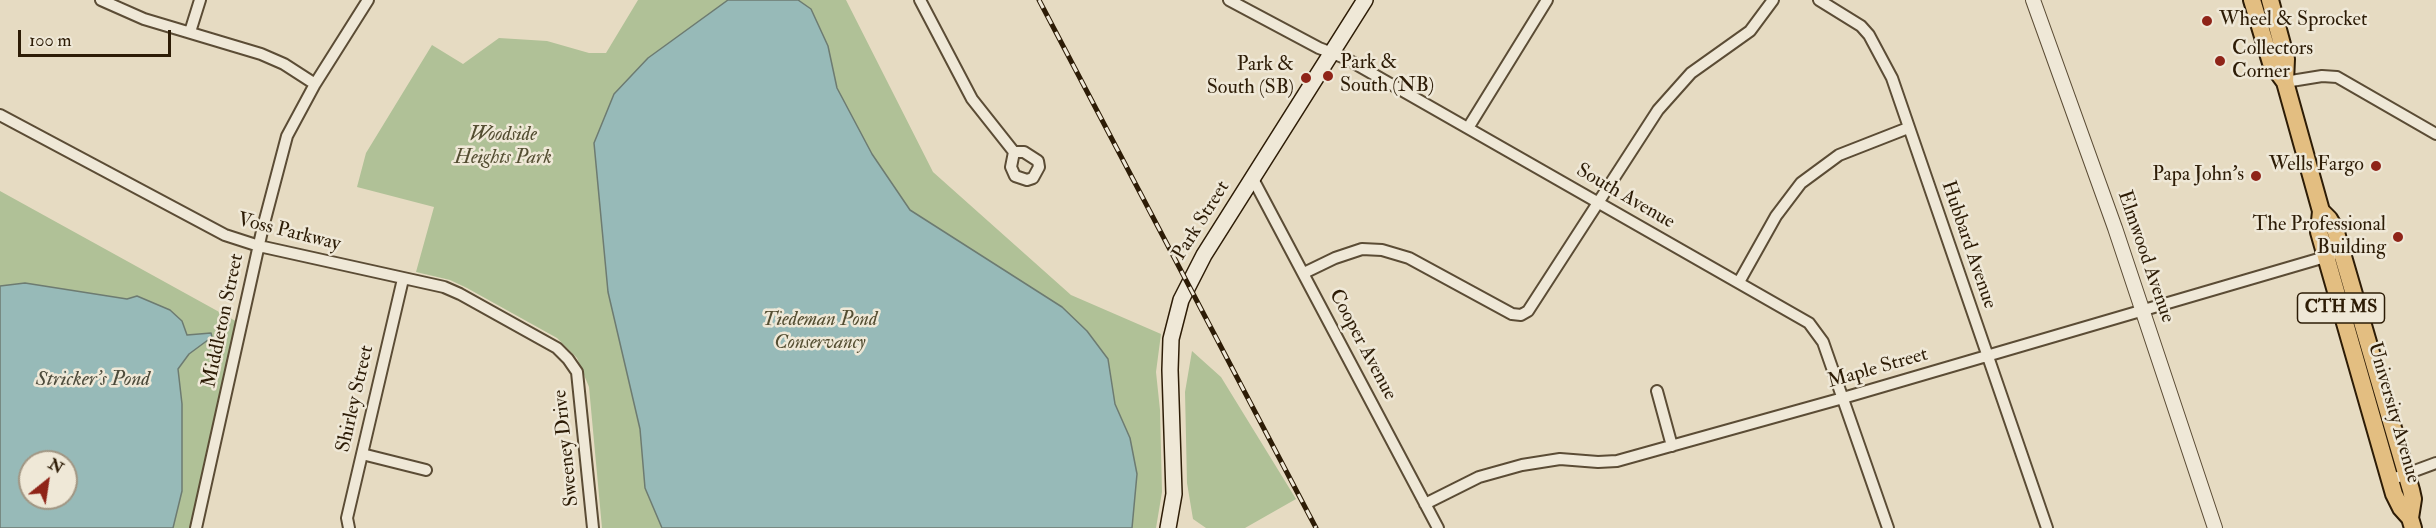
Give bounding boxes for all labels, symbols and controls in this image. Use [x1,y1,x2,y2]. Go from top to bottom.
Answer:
place label: Wheel & Sprocket [2219,9,2367,33]
marker: Wheel & Sprocket [2200,14,2214,28]
scale bar [21,18,174,56]
text: 100 m [29,29,72,52]
place label: Collectors Corner [2232,38,2313,85]
place label: Park & South (NB) [1340,52,1434,99]
place label: Park & South (SB) [1207,54,1294,101]
marker: Collectors Corner [2213,54,2227,68]
marker: Park & South (NB) [1321,69,1335,83]
marker: Park & South (SB) [1299,71,1313,85]
park label: Woodside Heights Park [454,124,552,171]
place label: Wells Fargo [2269,154,2364,178]
street label: South Avenue [1571,159,1679,235]
marker: Wells Fargo [2369,159,2383,173]
place label: Papa John's [2152,164,2244,188]
marker: Papa John's [2249,169,2263,183]
street label: Park Street [1168,177,1236,265]
street label: Hubbard Avenue [1935,178,2001,312]
street label: Elmwood Avenue [2111,188,2179,326]
street label: Voss Parkway [235,209,343,257]
place label: The Professional Building [2253,214,2386,261]
marker: The Professional Building [2391,230,2405,244]
street label: Middleton Street [198,252,250,390]
street label: Cooper Avenue [1323,286,1401,404]
road number: CTH MS [2298,293,2384,323]
park label: Tiedeman Pond Conservancy [763,309,877,356]
street label: University Avenue [2361,340,2425,486]
street label: Shirley Street [332,343,380,455]
street label: Maple Street [1825,343,1931,395]
water label: Stricker's Pond [36,367,150,393]
street label: Sweeney Drive [549,388,585,508]
north arrow [18,450,78,510]
text: N [45,454,67,478]

